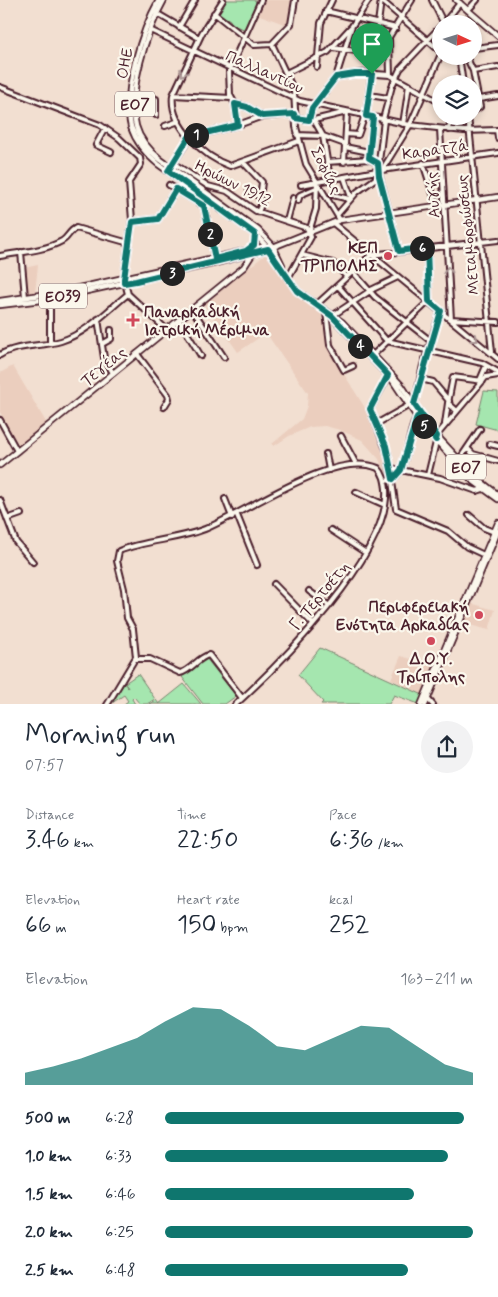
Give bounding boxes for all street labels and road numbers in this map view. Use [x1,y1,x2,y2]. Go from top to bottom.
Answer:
street label: ΟΗΕ [112,46,139,81]
street label: Παλλαντίου [222,46,307,99]
road number: ΕΟ7 [115,92,155,116]
street label: Καρατζά [401,135,470,166]
street label: Σοφίας [305,144,346,198]
street label: Ηρώων 1912 [191,155,274,212]
street label: Αυγής [421,171,446,219]
street label: Μεταμορφώσεως [452,174,485,296]
road number: ΕΟ39 [39,284,87,308]
street label: Τεγέας [76,342,131,392]
road number: ΕΟ7 [446,454,486,480]
street label: Γ. Τερτσέτη [284,556,355,635]

